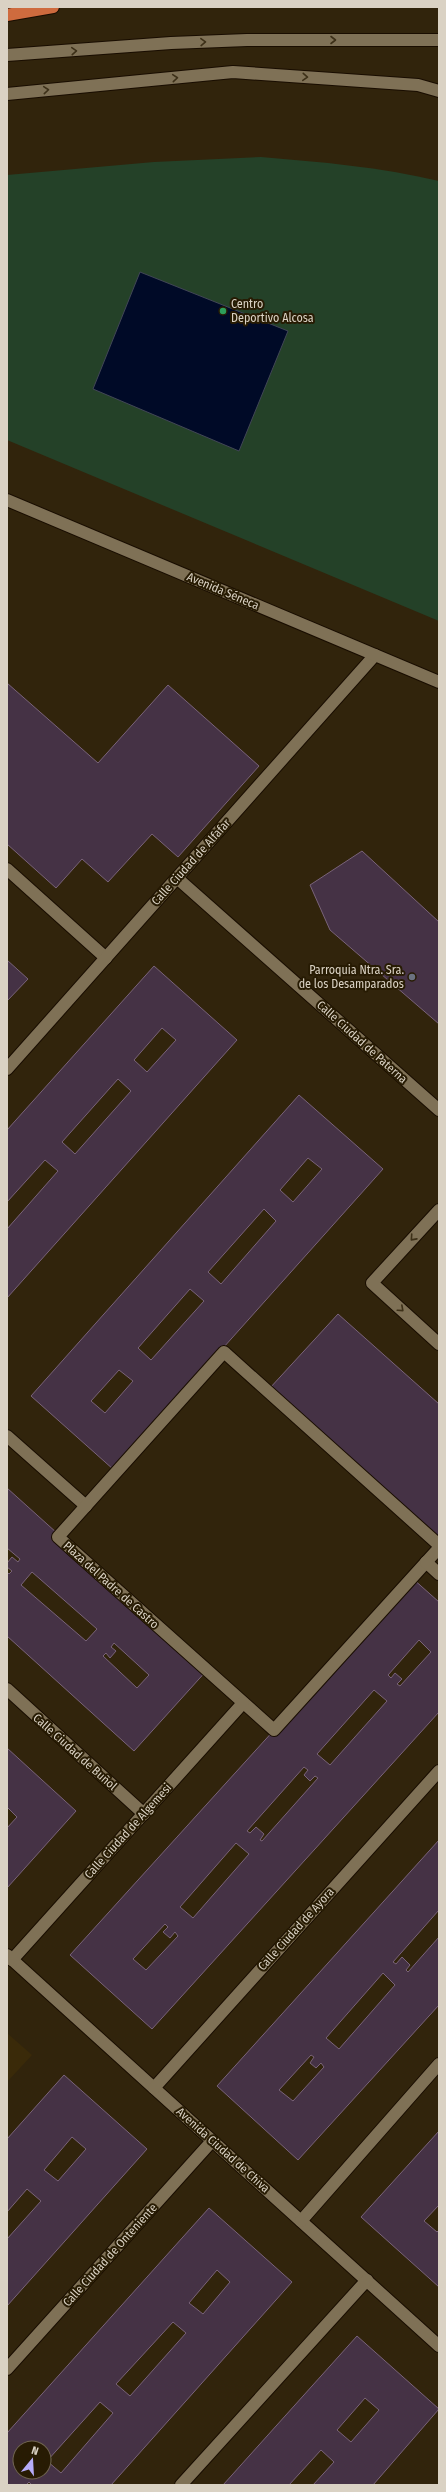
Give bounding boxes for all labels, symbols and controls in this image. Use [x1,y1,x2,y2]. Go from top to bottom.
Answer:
one-way arrow [330,36,336,44]
one-way arrow [200,37,207,46]
one-way arrow [71,47,77,56]
one-way arrow [172,73,178,82]
one-way arrow [302,73,308,82]
one-way arrow [43,86,49,95]
place label: Centro Deportivo Alcosa [231,297,314,325]
marker: Centro Deportivo Alcosa [218,306,228,316]
street label: Avenida Séneca [185,570,261,613]
street label: Calle Ciudad de Alfafar [149,815,234,908]
place label: Parroquia Ntra. Sra. de los Desamparados [299,963,404,991]
marker: Parroquia Ntra. Sra. de los Desamparados [407,972,417,982]
street label: Calle Ciudad de Paterna [314,998,410,1086]
one-way arrow [410,1234,417,1241]
one-way arrow [396,1304,404,1312]
street label: Plaza del Padre de Castro [60,1538,162,1632]
street label: Calle Ciudad de Buñol [30,1711,120,1793]
street label: Calle Ciudad de Algemesi [82,1781,174,1881]
street label: Calle Ciudad de Ayora [255,1885,337,1973]
street label: Avenida Ciudad de Chiva [174,2104,273,2196]
street label: Calle Ciudad de Onteniente [60,2201,160,2309]
north arrow [12,2440,52,2480]
text: N [30,2444,40,2458]

